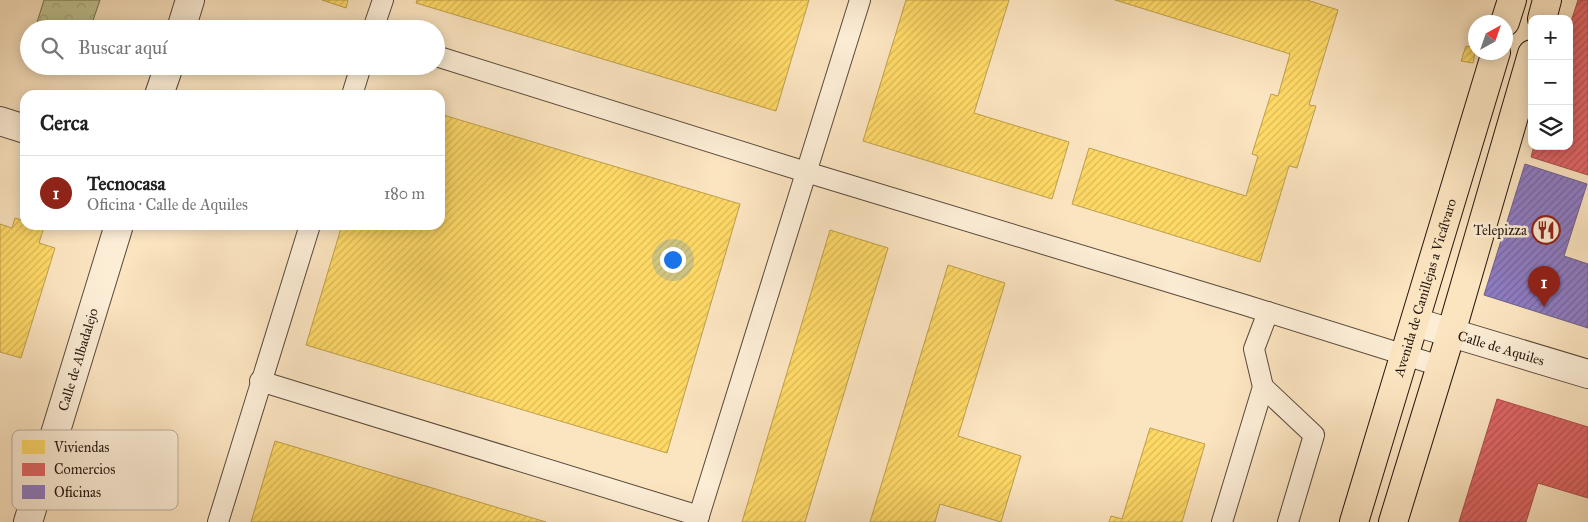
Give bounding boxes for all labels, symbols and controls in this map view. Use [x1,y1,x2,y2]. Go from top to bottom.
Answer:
north arrow [1468,15,1513,60]
map controls [1528,15,1573,150]
button: + [1528,15,1573,60]
search box [20,20,445,75]
icon: search [38,34,66,62]
text: Buscar aquí [78,36,167,59]
button: − [1528,60,1573,105]
button: layers [1528,105,1573,150]
text: Cerca [40,110,89,136]
text: Tecnocasa [87,172,165,195]
text: 1 [53,184,59,203]
text: 180 m [384,184,425,203]
text: Oficina · Calle de Aquiles [87,195,248,214]
street label: Avenida de Canillejas a Vicálvaro [1390,197,1460,380]
restaurant icon: Telepizza [1531,215,1561,245]
place label: Telepizza [1473,222,1527,239]
your location [660,247,686,273]
pin: 1 [1528,266,1560,307]
street label: Calle de Albadalejo [55,306,102,413]
street label: Calle de Aquiles [1456,327,1546,369]
legend [12,430,178,510]
text: Viviendas [53,439,109,456]
text: Comercios [54,461,115,478]
text: Oficinas [54,484,101,501]

